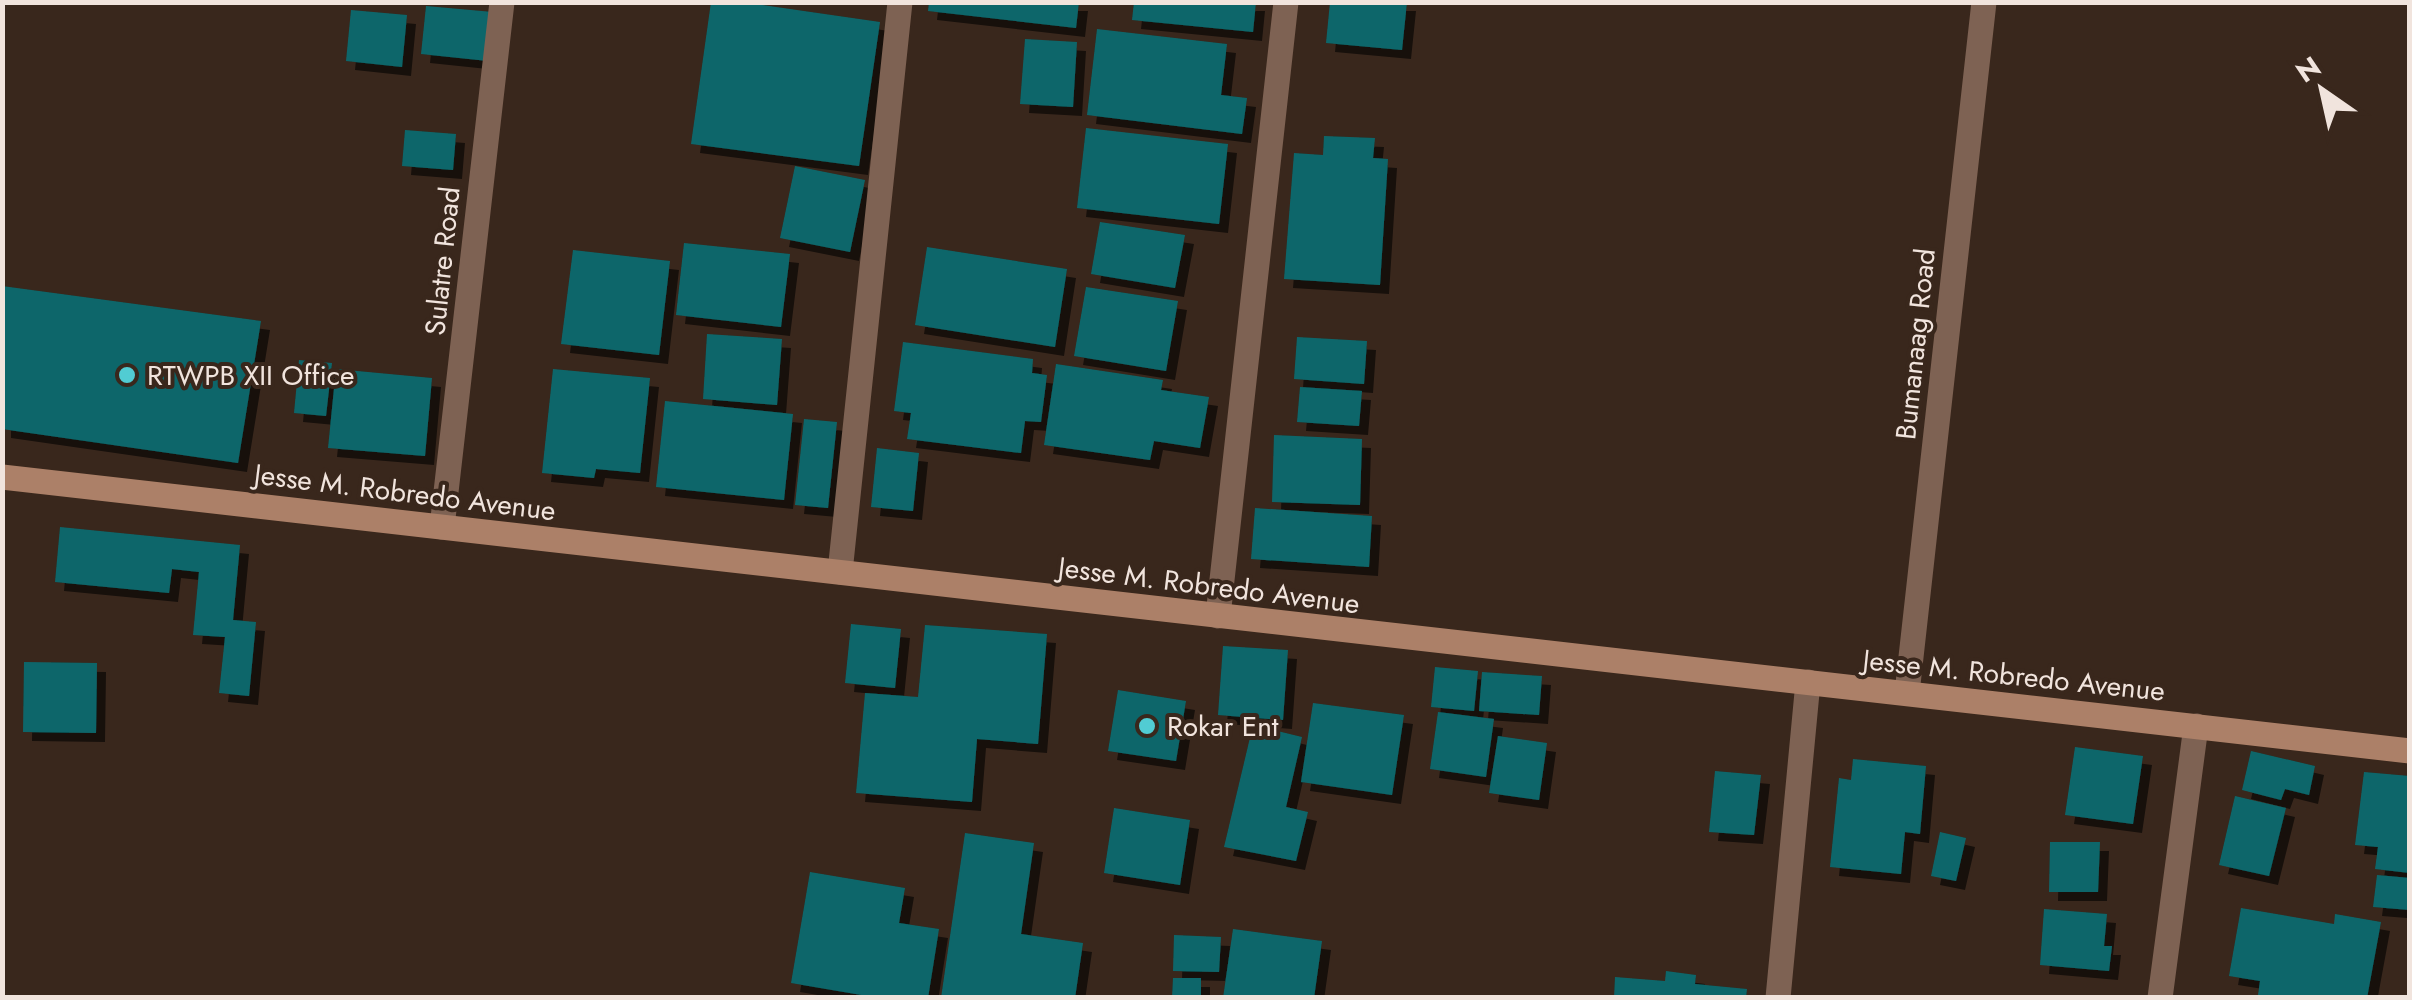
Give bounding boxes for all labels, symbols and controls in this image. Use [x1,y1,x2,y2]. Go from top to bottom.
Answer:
north arrow [2272,40,2372,140]
text: N [2288,46,2329,93]
street label: Sulatre Road [414,185,471,337]
street label: Bumanaag Road [1885,246,1946,442]
place label: RTWPB XII Office [147,355,355,396]
marker: RTWPB XII Office [116,364,138,386]
street label: Jesse M. Robredo Avenue [248,453,558,531]
street label: Jesse M. Robredo Avenue [1052,546,1362,624]
street label: Jesse M. Robredo Avenue [1857,639,2167,712]
place label: Rokar Ent [1167,706,1279,747]
marker: Rokar Ent [1136,715,1158,737]

